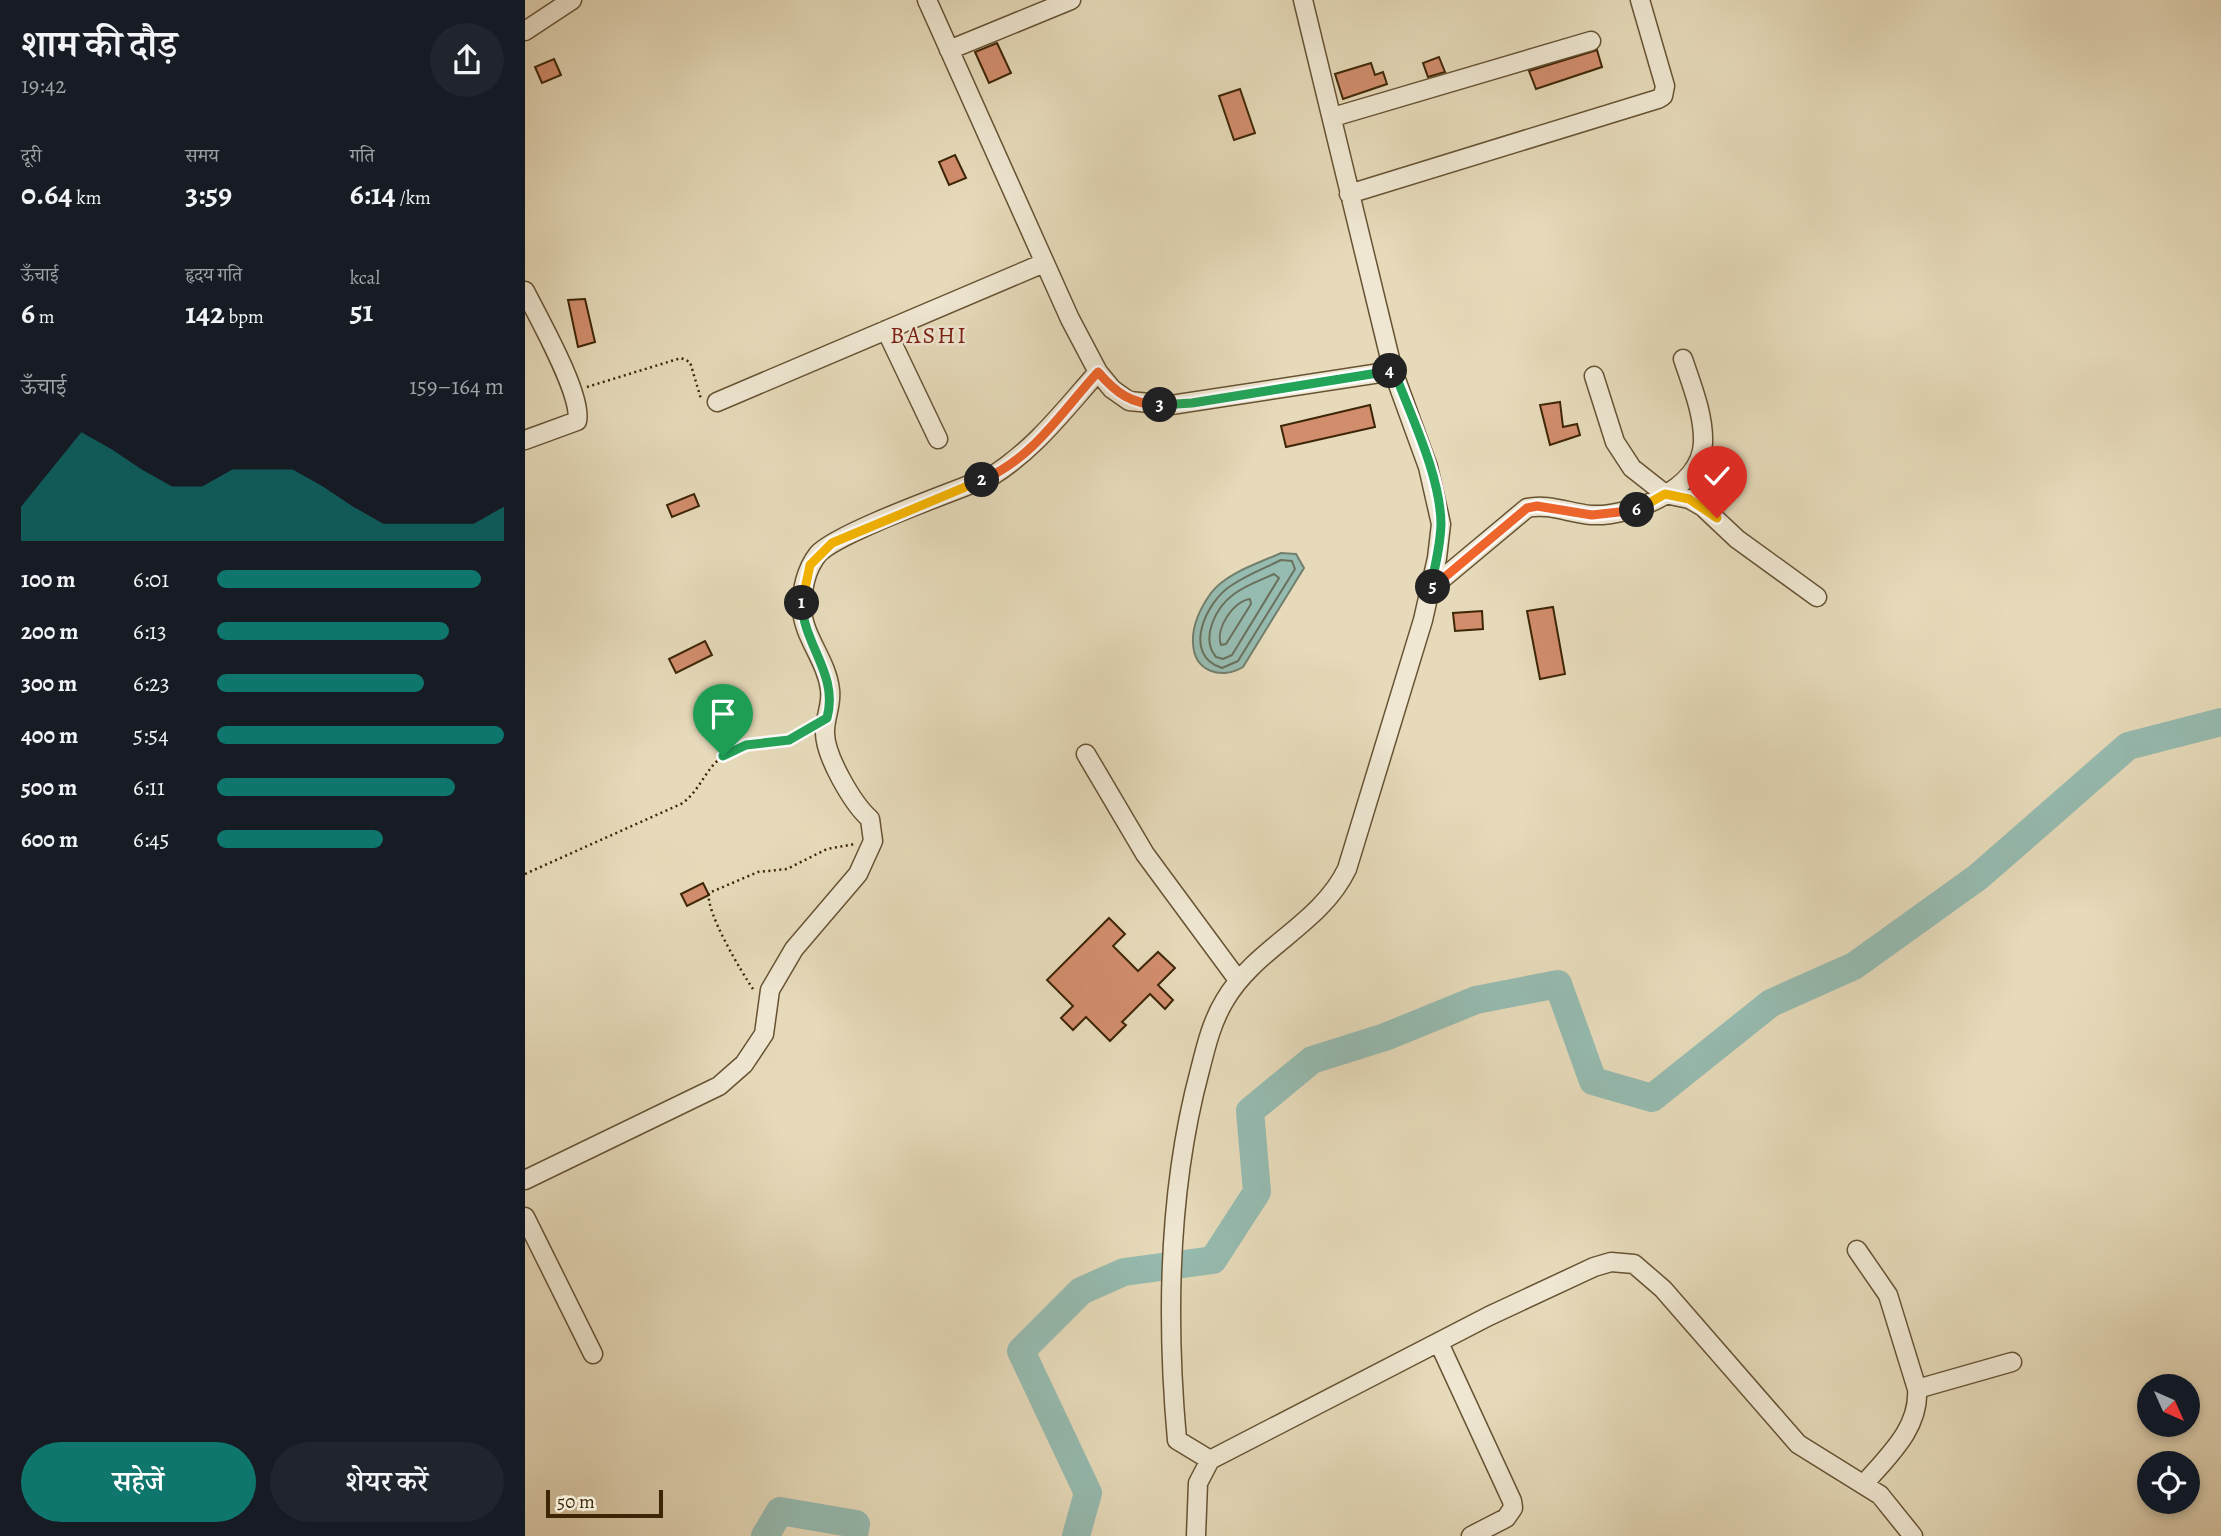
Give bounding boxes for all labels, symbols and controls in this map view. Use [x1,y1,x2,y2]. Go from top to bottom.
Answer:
text: शाम की दौड़ [21,18,177,70]
button: share [430,23,504,97]
text: 19:42 [21,70,66,101]
text: दूरी [21,143,42,169]
text: समय [185,143,219,169]
text: गति [350,143,375,169]
text: 0.64 [21,174,72,214]
text: 3:59 [185,174,232,214]
text: 6:14 [350,174,396,214]
text: km [72,185,101,211]
text: /km [396,185,431,211]
text: ऊँचाई [21,262,58,288]
text: हृदय गति [185,262,242,288]
text: kcal [350,265,380,291]
text: 51 [350,291,373,331]
text: 6 [21,293,35,333]
text: 142 [185,293,225,333]
text: m [35,304,55,330]
text: bpm [225,304,264,330]
district label: BASHI [890,319,968,351]
pin: 4 [1373,354,1407,388]
text: 4 [1385,357,1394,383]
text: ऊँचाई [21,371,66,402]
text: 159–164 m [409,371,504,402]
pin: 3 [1143,388,1177,422]
text: 3 [1155,391,1164,417]
pin [1687,446,1747,518]
icon: check [1698,457,1736,495]
pin: 2 [965,462,1000,498]
text: 2 [977,466,986,492]
pin: 6 [1619,492,1655,528]
text: 6 [1632,496,1641,522]
text: 100 m [21,564,76,595]
text: 6:01 [133,564,169,595]
pin: 5 [1415,570,1451,604]
text: 5 [1428,573,1437,599]
pin: 1 [785,586,819,620]
text: 1 [798,589,805,615]
text: 200 m [21,616,79,647]
text: 6:13 [133,616,167,647]
text: 300 m [21,668,77,699]
text: 6:23 [133,668,170,699]
pin [693,684,753,756]
icon: arrive [704,695,742,733]
text: 400 m [21,720,78,751]
text: 5:54 [133,720,169,751]
text: 500 m [21,772,77,803]
text: 6:11 [133,772,165,803]
text: 600 m [21,824,78,855]
text: 6:45 [133,824,169,855]
north arrow [2137,1374,2200,1437]
map controls [2137,1374,2200,1514]
button: सहेजें [21,1442,256,1522]
button: शेयर करें [270,1442,504,1522]
button: locate [2137,1451,2200,1514]
scale bar [546,1487,663,1519]
text: 50 m [557,1489,595,1515]

